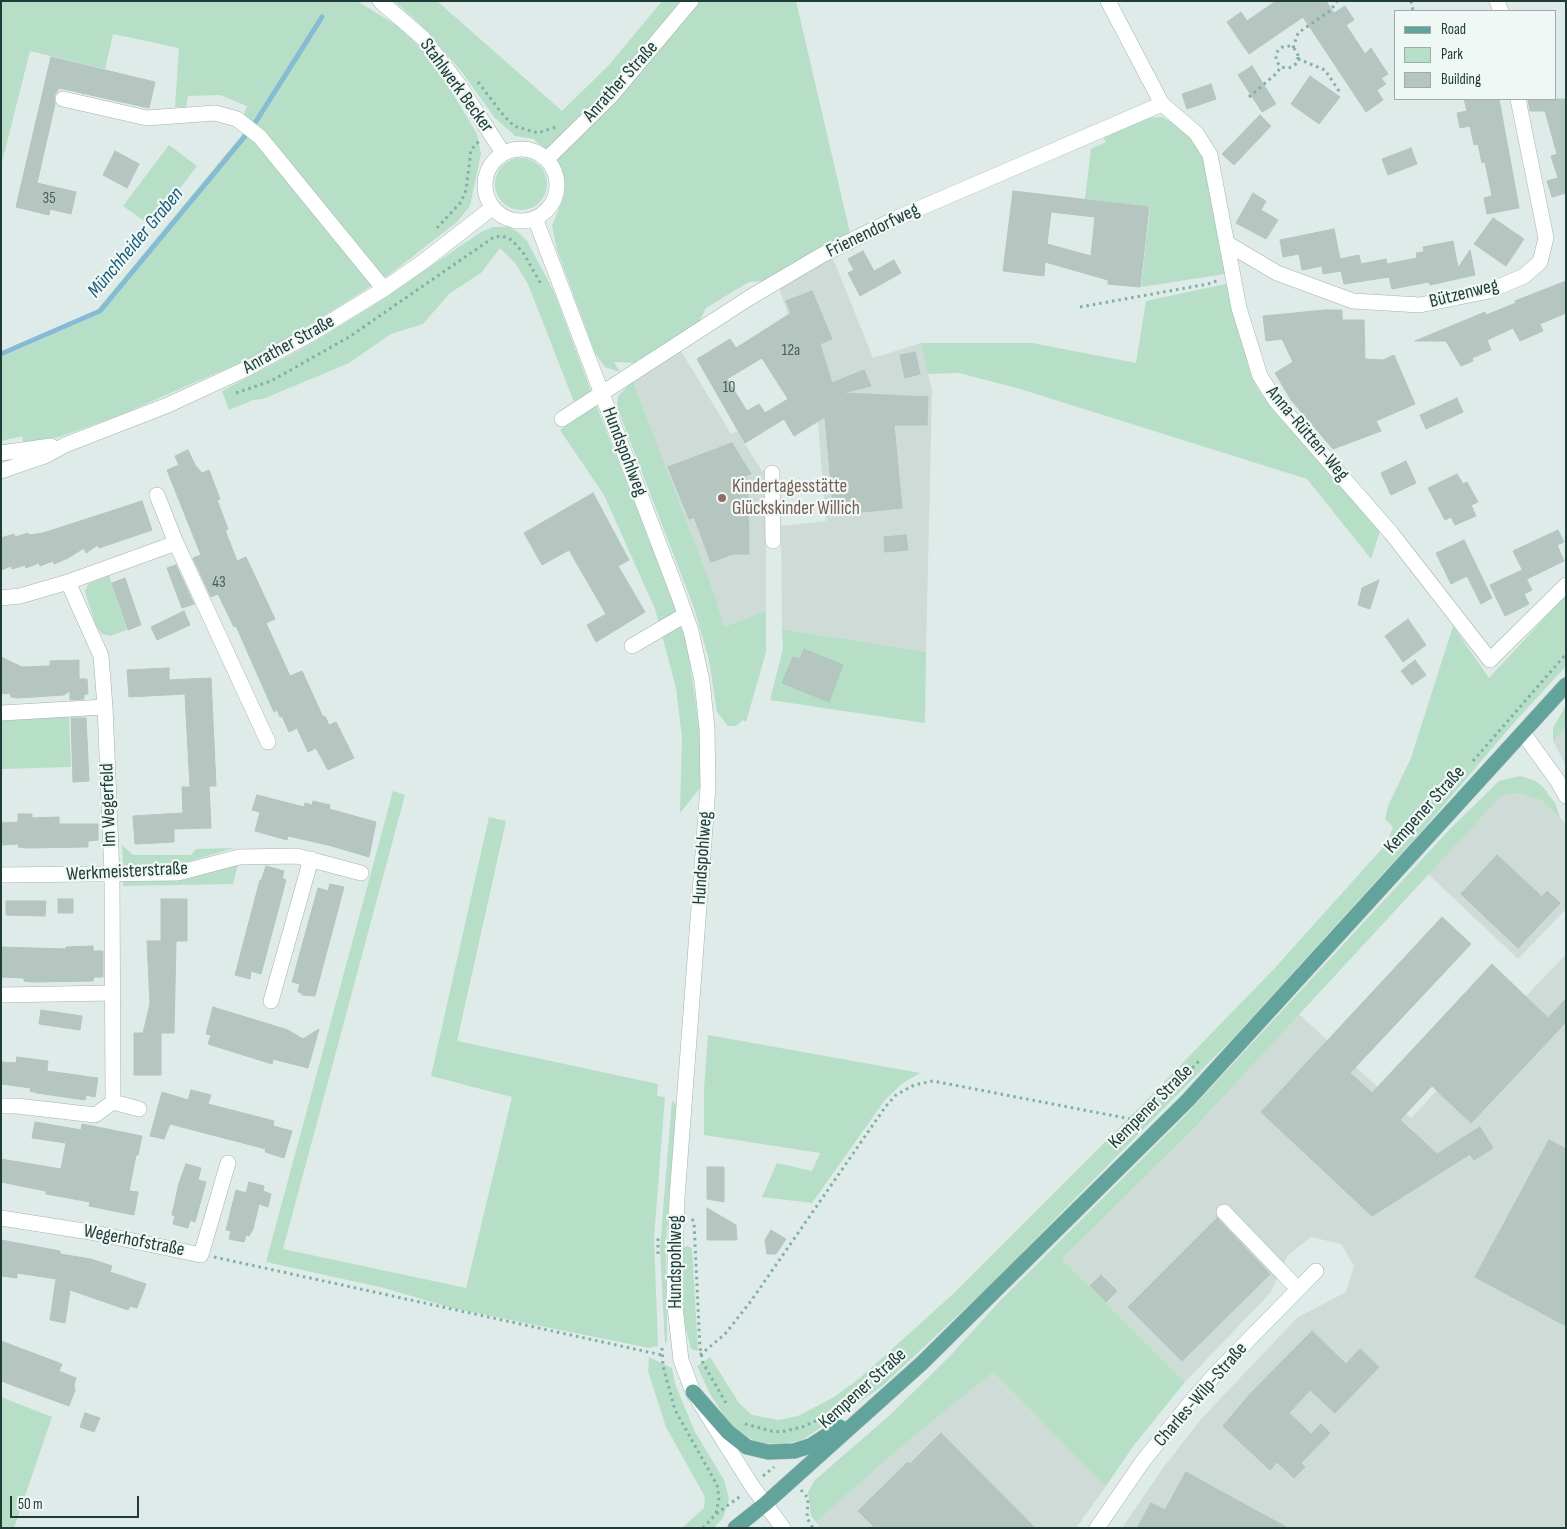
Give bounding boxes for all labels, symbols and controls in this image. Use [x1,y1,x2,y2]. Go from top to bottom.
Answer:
legend [1394,10,1557,100]
text: Road [1441,20,1466,39]
street label: Stahlwerk Becker [414,35,498,137]
street label: Anrather Straße [579,37,663,127]
text: Park [1441,45,1463,64]
text: Building [1441,70,1481,89]
water label: Münchheider Graben [83,183,189,303]
house number: 35 [42,189,56,209]
street label: Frienendorfweg [823,199,923,263]
street label: Bützenweg [1427,274,1501,314]
street label: Anrather Straße [239,311,339,379]
house number: 12a [782,341,800,361]
house number: 10 [723,378,735,398]
street label: Anna-Rütten-Weg [1261,382,1353,486]
street label: Hundspohlweg [597,404,651,500]
place label: Kindertagesstätte Glückskinder Willich [732,476,860,520]
marker: Kindertagesstätte Glückskinder Willich [716,492,728,504]
house number: 43 [212,573,226,593]
street label: Kempener Straße [1380,762,1470,858]
street label: Im Wegerfeld [96,763,122,847]
street label: Hundspohlweg [688,810,718,906]
street label: Werkmeisterstraße [66,857,188,887]
street label: Kempener Straße [1104,1060,1198,1154]
street label: Hundspohlweg [665,1215,687,1309]
street label: Wegerhofstraße [82,1220,186,1262]
street label: Charles-Wilp-Straße [1150,1338,1252,1452]
street label: Kempener Straße [815,1344,911,1434]
scale bar [12,1486,141,1518]
text: 50 m [18,1495,43,1514]

